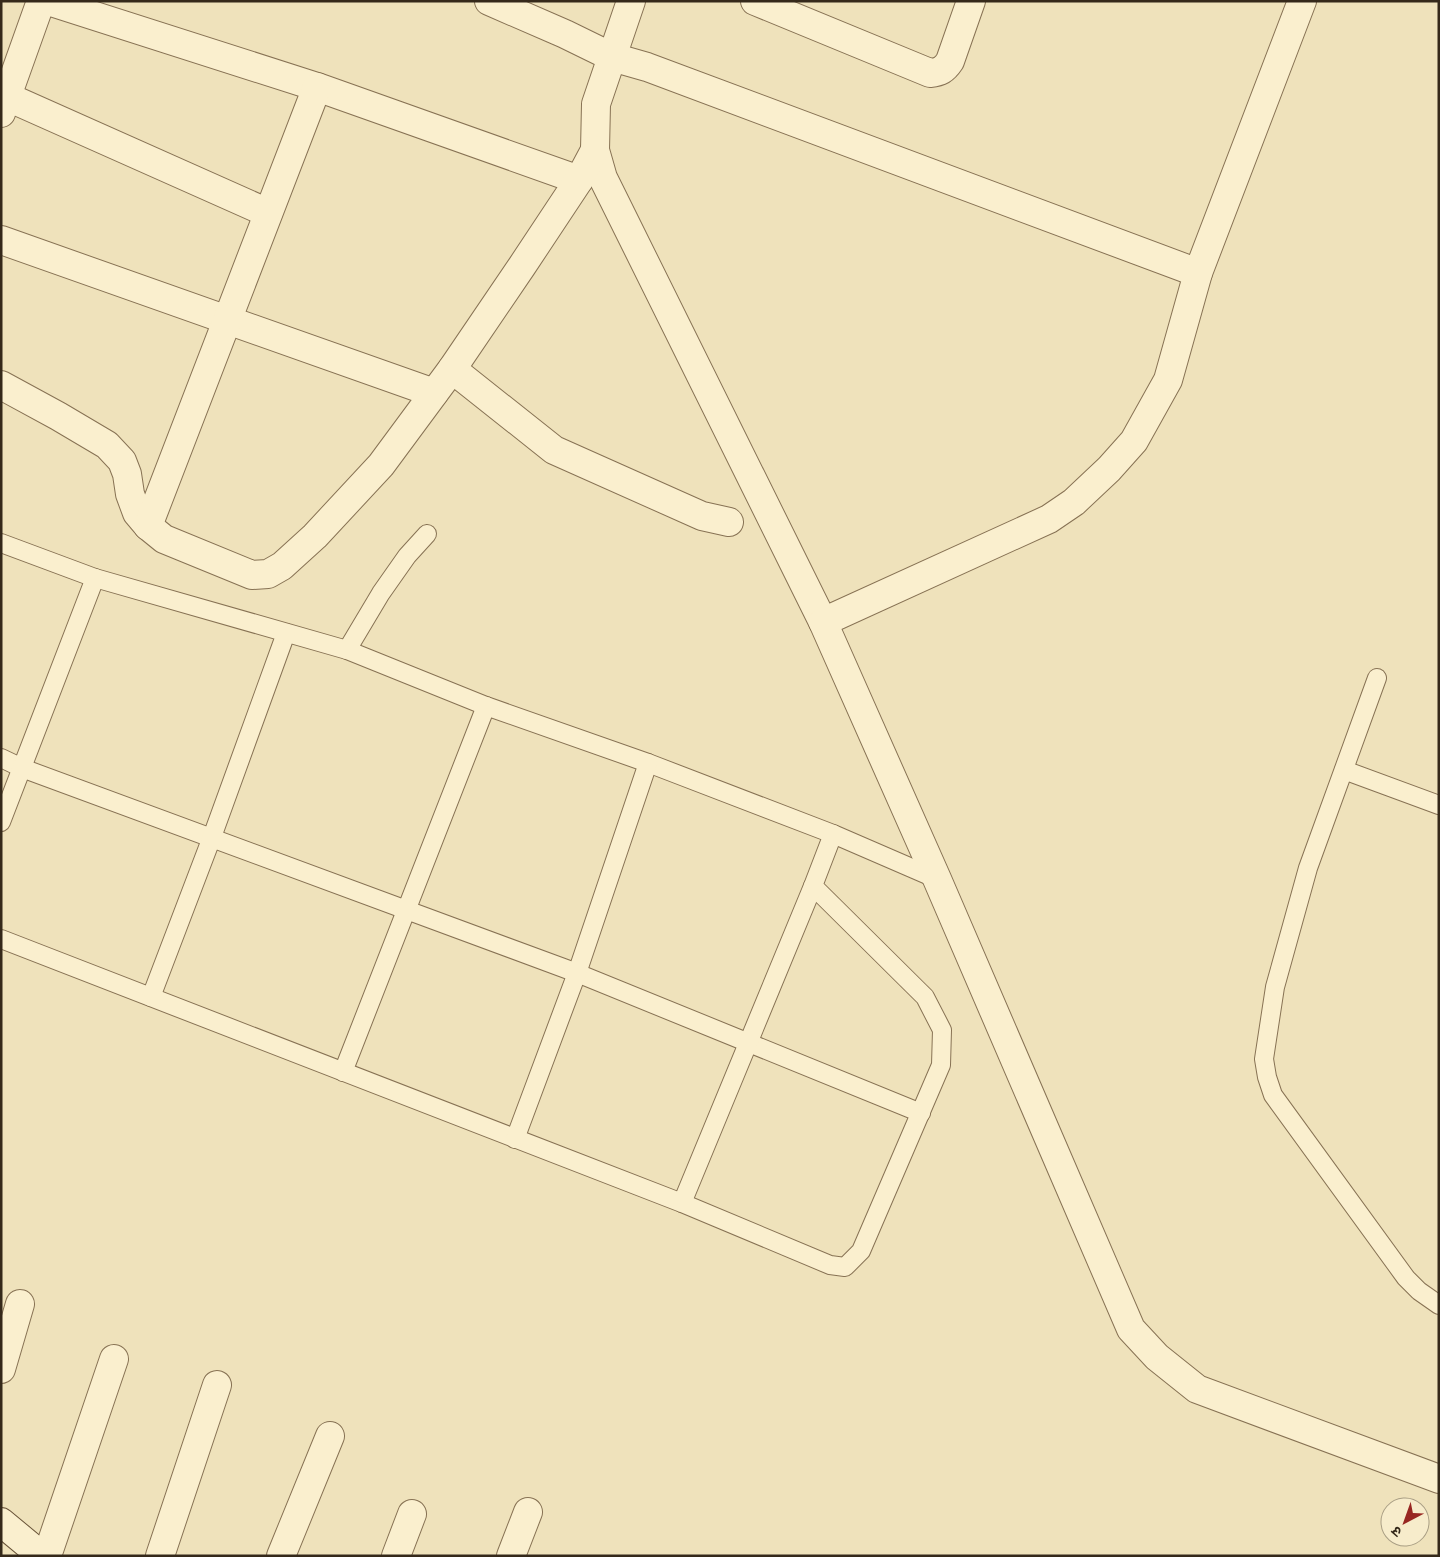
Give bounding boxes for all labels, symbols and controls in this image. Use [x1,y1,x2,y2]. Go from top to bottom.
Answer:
north arrow [1380,1497,1430,1547]
text: उ [1388,1522,1405,1541]

